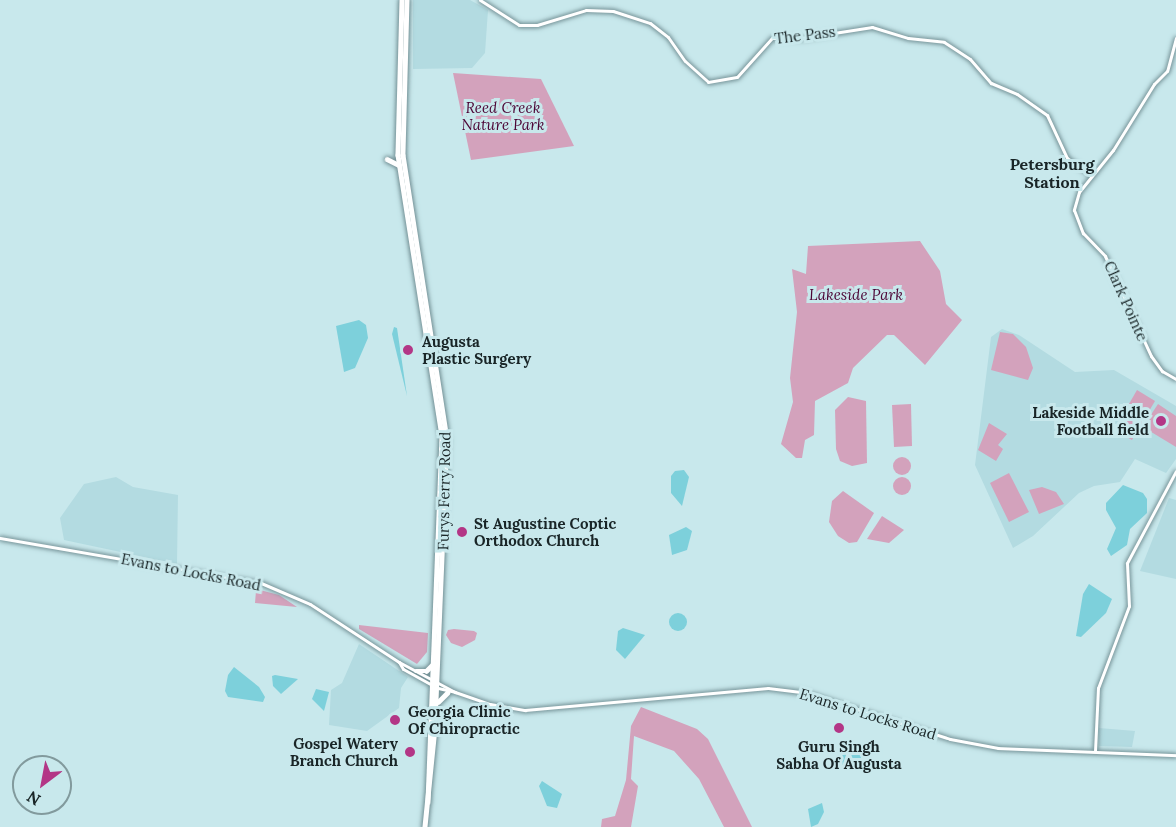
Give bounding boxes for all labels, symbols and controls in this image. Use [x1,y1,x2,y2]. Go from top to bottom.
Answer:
street label: The Pass [773,22,837,48]
park label: Reed Creek Nature Park [462,98,544,133]
district label: Petersburg Station [1010,154,1094,192]
street label: Clark Pointe [1100,258,1152,344]
park label: Lakeside Park [809,286,903,304]
place label: Augusta Plastic Surgery [422,332,531,367]
marker: Augusta Plastic Surgery [399,341,417,359]
place label: Lakeside Middle Football field [1032,403,1149,438]
marker: Lakeside Middle Football field [1154,414,1168,428]
street label: Furys Ferry Road [434,432,454,550]
place label: St Augustine Coptic Orthodox Church [474,514,616,549]
marker: St Augustine Coptic Orthodox Church [455,525,469,539]
street label: Evans to Locks Road [120,550,262,594]
street label: Evans to Locks Road [797,685,939,743]
place label: Georgia Clinic Of Chiropractic [408,702,520,737]
marker: Georgia Clinic Of Chiropractic [386,711,404,729]
marker: Guru Singh Sabha Of Augusta [832,721,846,735]
place label: Gospel Watery Branch Church [290,734,398,769]
place label: Guru Singh Sabha Of Augusta [776,737,902,772]
marker: Gospel Watery Branch Church [403,745,417,759]
north arrow [12,755,72,815]
text: N [23,787,44,810]

